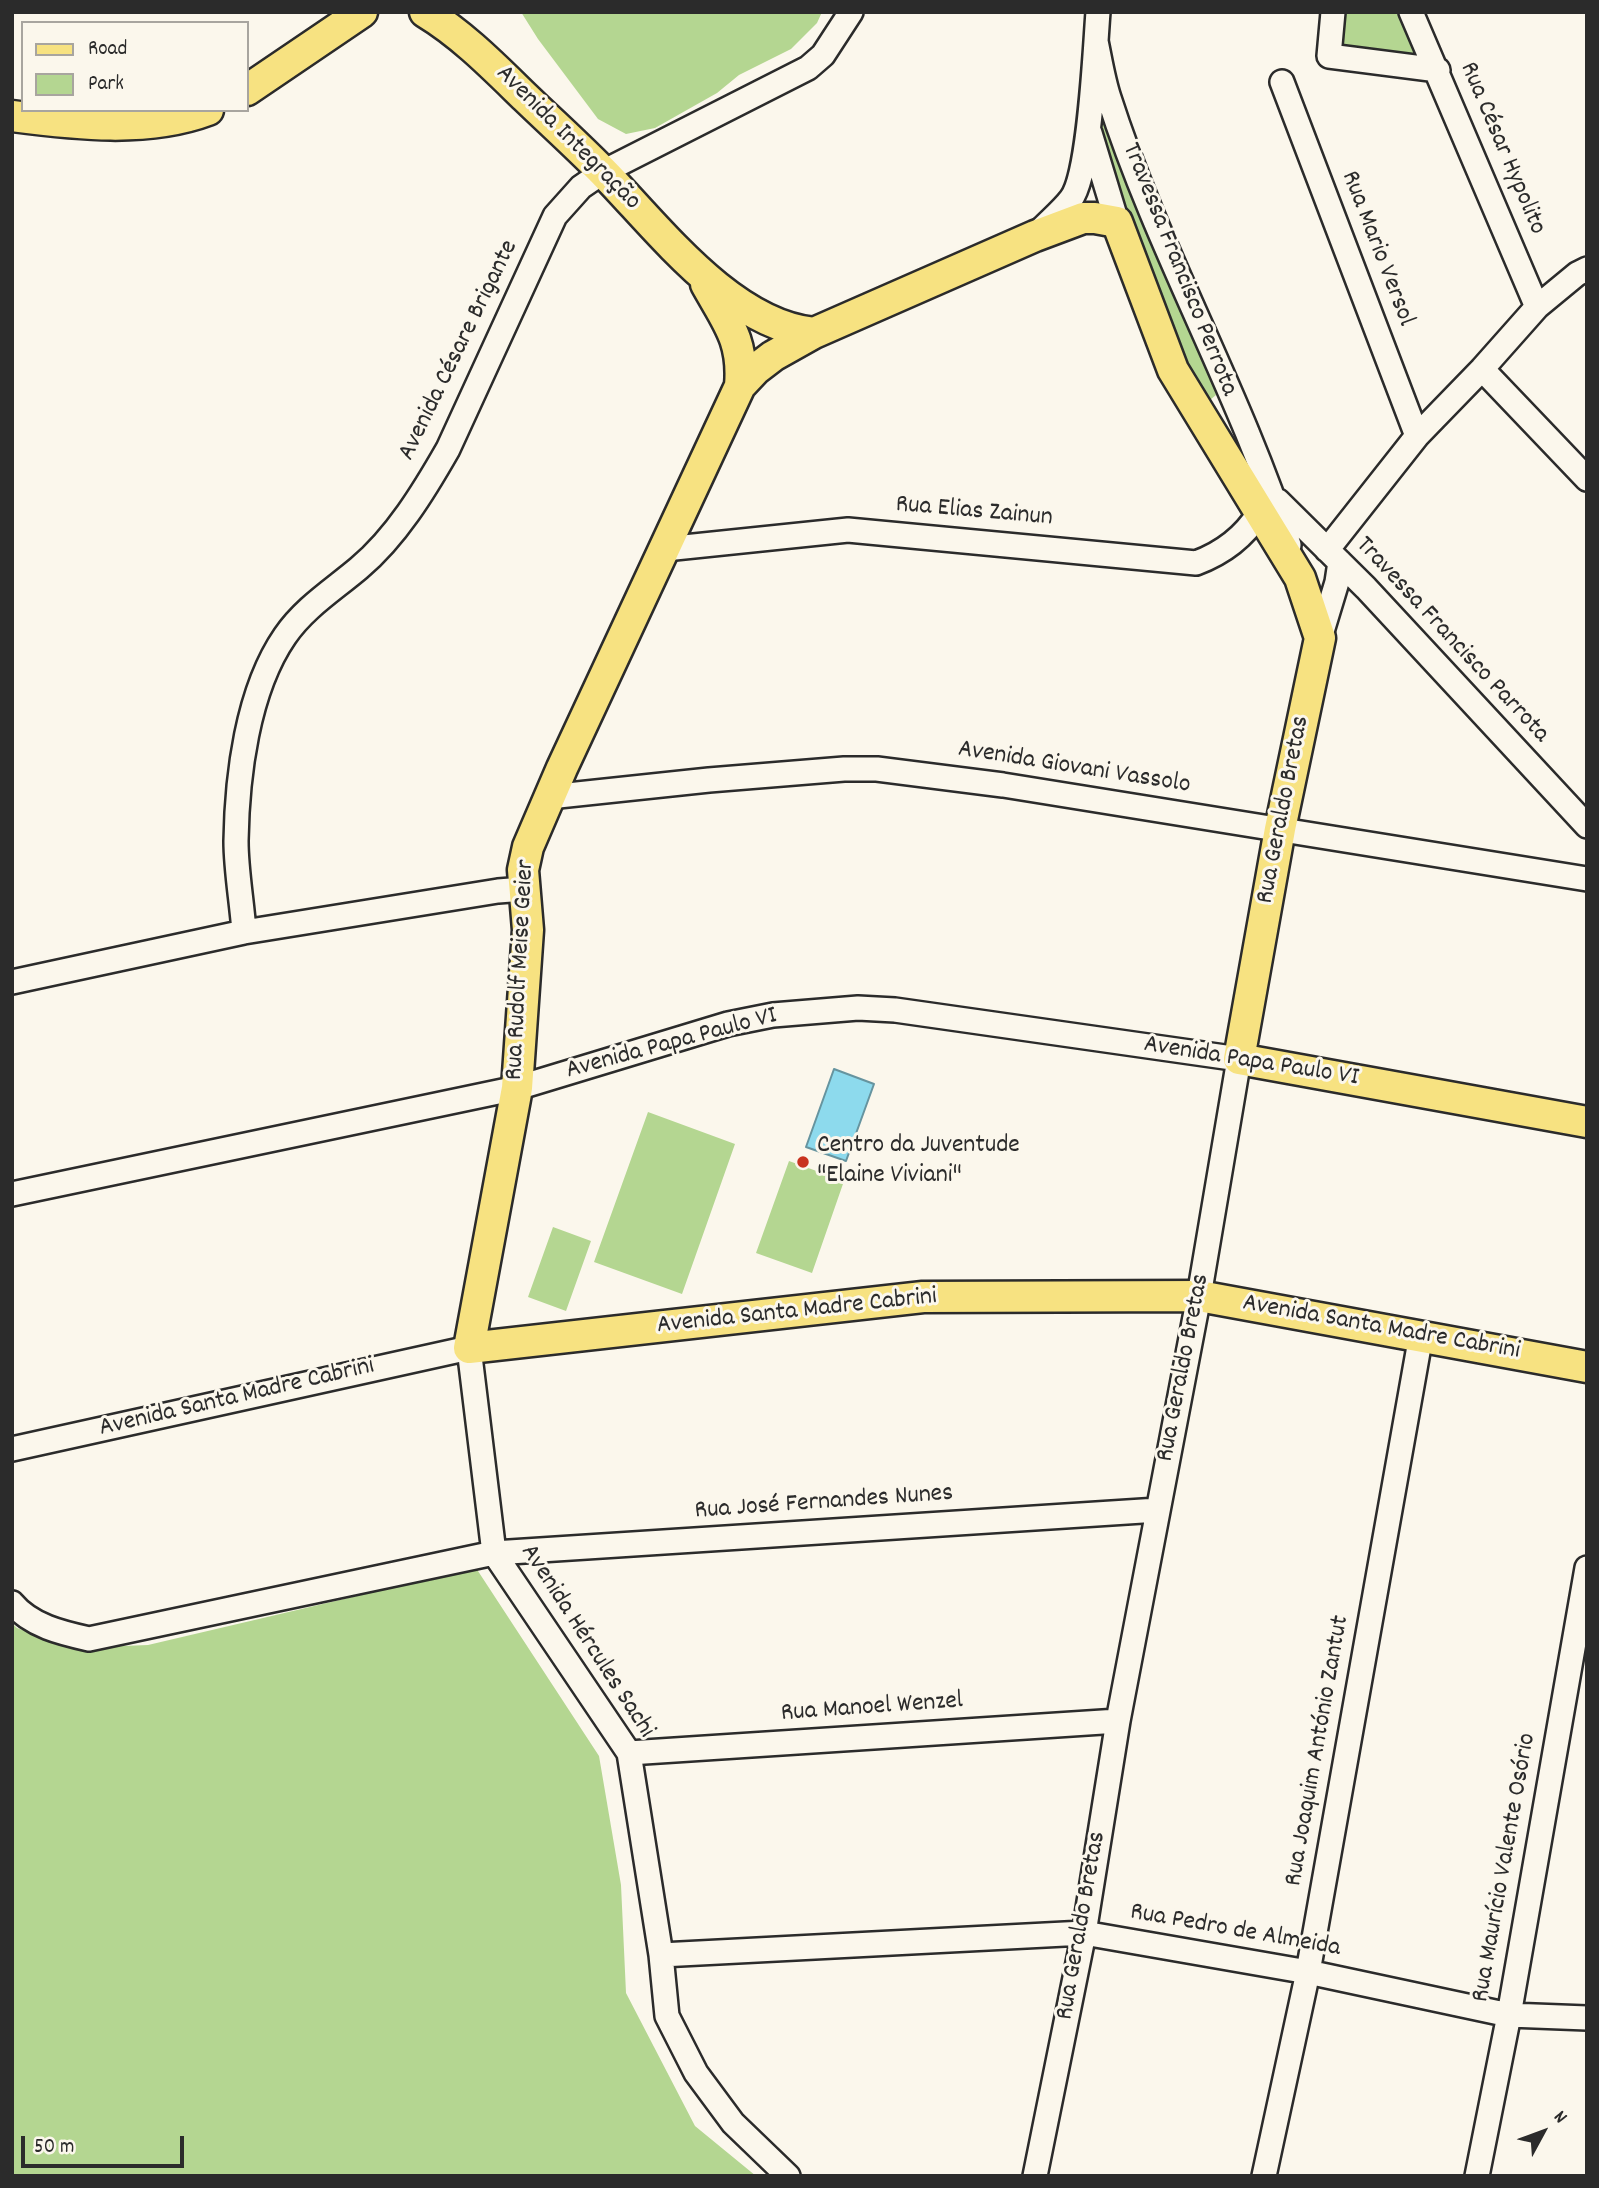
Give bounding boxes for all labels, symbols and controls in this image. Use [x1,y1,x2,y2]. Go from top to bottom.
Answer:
legend [21,21,248,112]
text: Road [88,35,127,65]
street label: Rua César Hypolito [1451,58,1551,240]
street label: Avenida Integração [488,60,646,218]
text: Park [88,70,124,100]
street label: Travessa Francisco Perrota [1113,139,1243,401]
street label: Rua Mario Versol [1332,167,1420,331]
street label: Avenida Césare Brigante [393,236,527,466]
street label: Rua Elias Zainun [894,491,1054,535]
street label: Travessa Francisco Parrota [1347,531,1555,751]
street label: Rua Geraldo Bretas [1252,714,1318,906]
street label: Avenida Giovani Vassolo [956,735,1192,803]
street label: Rua Rudolf Meise Geier [501,859,543,1081]
street label: Avenida Papa Paulo VI [563,1002,781,1088]
street label: Avenida Papa Paulo VI [1141,1031,1361,1095]
place label: Centro da Juventude "Elaine Viviani" [817,1131,1020,1192]
marker: Centro da Juventude "Elaine Viviani" [795,1154,811,1170]
street label: Rua Geraldo Bretas [1152,1272,1218,1464]
street label: Avenida Santa Madre Cabrini [656,1283,938,1343]
street label: Avenida Santa Madre Cabrini [1240,1289,1522,1369]
street label: Avenida Santa Madre Cabrini [97,1352,377,1446]
street label: Rua José Fernandes Nunes [694,1479,954,1529]
street label: Avenida Hércules Sachi [512,1539,660,1745]
street label: Rua Joaquim António Zantut [1280,1613,1358,1889]
street label: Rua Manoel Wenzel [780,1687,964,1731]
street label: Rua Maurício Valente Osório [1467,1731,1545,2005]
street label: Rua Geraldo Bretas [1051,1830,1115,2022]
street label: Rua Pedro de Almeida [1127,1898,1343,1966]
north arrow [1508,2097,1578,2167]
text: N [1546,2105,1572,2130]
scale bar [24,2122,187,2166]
text: 50 m [34,2133,74,2163]

